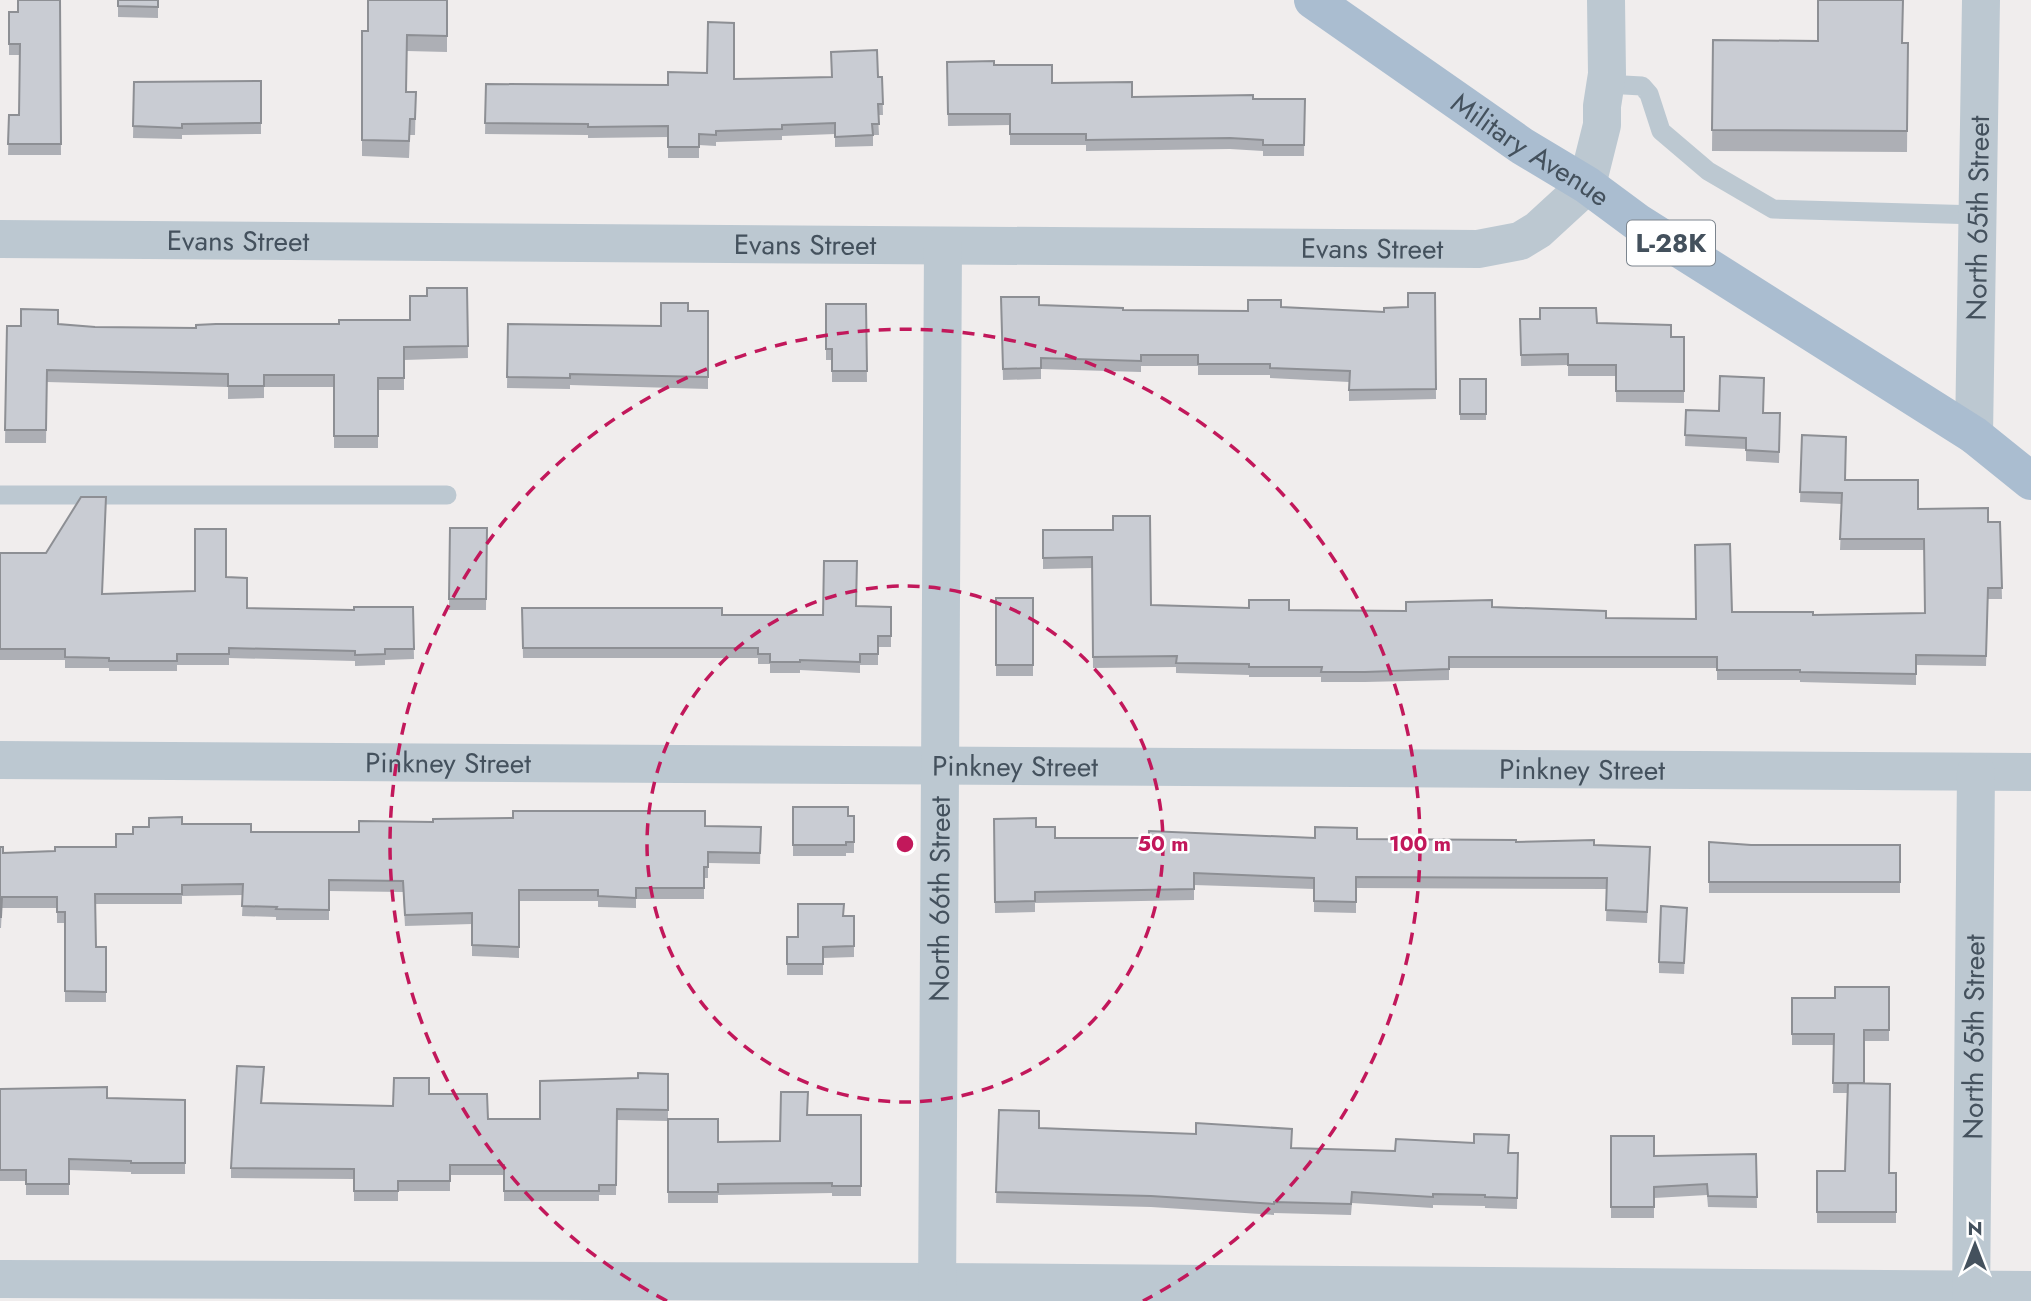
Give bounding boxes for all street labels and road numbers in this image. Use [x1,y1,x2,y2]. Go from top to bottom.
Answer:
street label: Military Avenue [1443,83,1619,216]
street label: North 65th Street [1956,115,2000,321]
street label: Evans Street [167,220,310,262]
road number: L-28K [1627,220,1715,266]
street label: Evans Street [734,224,877,266]
street label: Evans Street [1301,228,1444,270]
street label: Pinkney Street [365,742,531,784]
street label: Pinkney Street [932,746,1098,787]
street label: Pinkney Street [1499,749,1665,791]
street label: North 66th Street [919,796,961,1002]
street label: North 65th Street [1953,934,1995,1140]

